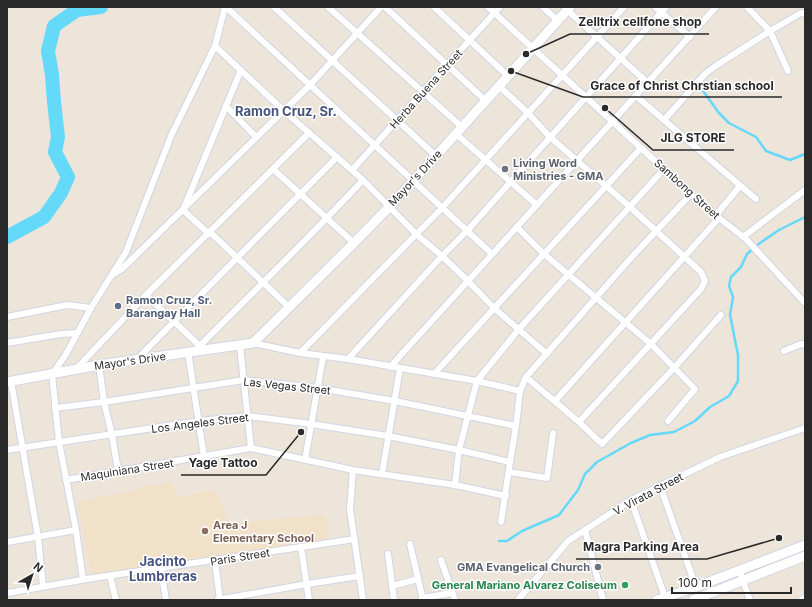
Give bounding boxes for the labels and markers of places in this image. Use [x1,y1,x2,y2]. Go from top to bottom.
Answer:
callout: Zelltrix cellfone shop [570,10,709,34]
callout: Grace of Christ Chrstian school [583,73,782,97]
callout: JLG STORE [653,126,734,150]
place label: Living Word Ministries - GMA [513,156,604,183]
marker: Living Word Ministries - GMA [500,164,510,174]
place label: Ramon Cruz, Sr. Barangay Hall [126,293,212,320]
marker: Ramon Cruz, Sr. Barangay Hall [113,301,123,311]
callout: Yage Tattoo [181,451,266,475]
place label: Area J Elementary School [213,518,314,545]
marker: Area J Elementary School [200,526,210,536]
callout: Magra Parking Area [576,535,707,559]
place label: GMA Evangelical Church [457,560,590,574]
marker: GMA Evangelical Church [593,562,603,572]
place label: General Mariano Alvarez Coliseum [432,578,617,592]
marker: General Mariano Alvarez Coliseum [620,580,630,590]

